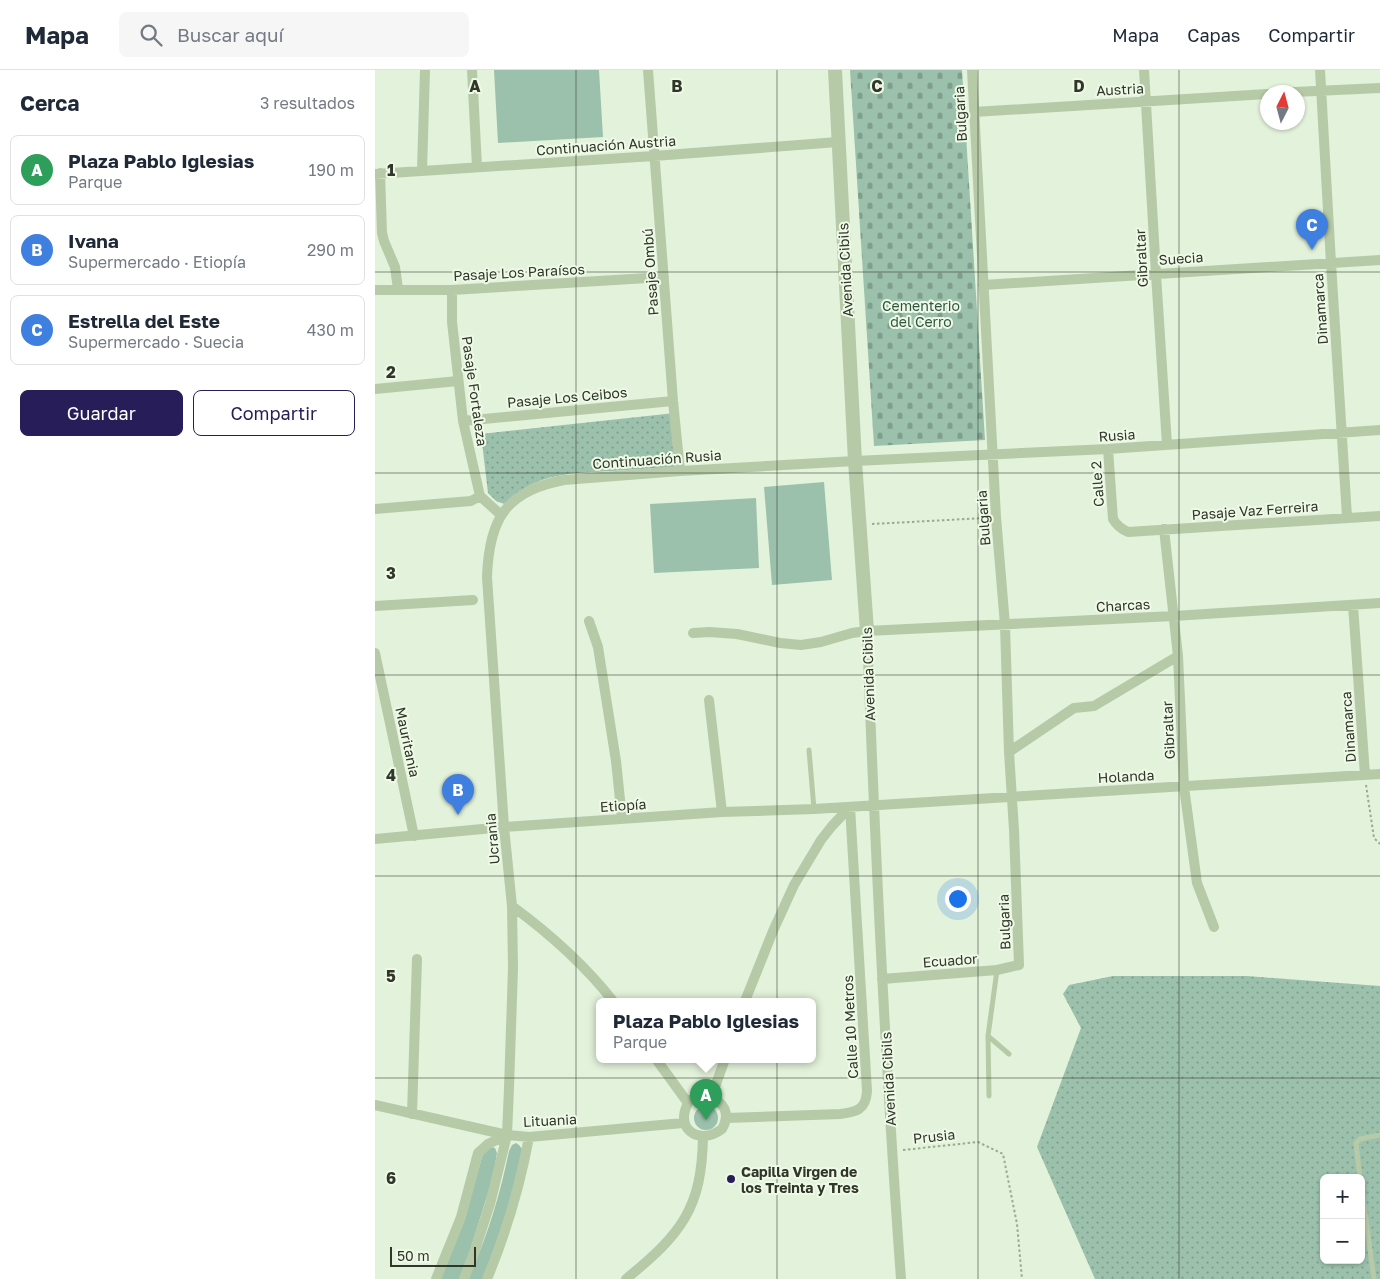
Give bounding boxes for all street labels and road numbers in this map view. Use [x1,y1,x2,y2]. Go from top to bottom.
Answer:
street label: Austria [1096,79,1144,99]
street label: Bulgaria [950,86,970,142]
street label: Continuación Austria [535,132,677,158]
street label: Avenida Cibils [834,223,856,317]
street label: Pasaje Ombú [638,228,662,316]
street label: Gibraltar [1131,228,1151,288]
street label: Suecia [1158,248,1204,268]
street label: Pasaje Los Paraísos [453,260,585,284]
street label: Dinamarca [1309,273,1331,345]
street label: Pasaje Fortaleza [459,335,491,447]
street label: Pasaje Los Ceibos [506,383,628,411]
street label: Rusia [1098,425,1136,445]
street label: Continuación Rusia [592,446,722,472]
street label: Calle 2 [1087,460,1107,508]
street label: Bulgaria [973,490,993,546]
street label: Pasaje Vaz Ferreira [1191,497,1319,523]
street label: Charcas [1095,595,1151,615]
street label: Avenida Cibils [858,627,878,721]
street label: Dinamarca [1337,691,1359,763]
street label: Gibraltar [1158,700,1178,760]
street label: Mauritania [392,705,424,779]
street label: Holanda [1097,766,1155,786]
street label: Etiopía [599,795,647,815]
street label: Ucrania [481,813,503,865]
street label: Bulgaria [995,894,1013,950]
street label: Ecuador [922,950,978,970]
street label: Calle 10 Metros [839,975,861,1079]
street label: Avenida Cibils [877,1032,899,1126]
street label: Lituania [523,1110,577,1130]
street label: Prusia [912,1125,956,1147]

